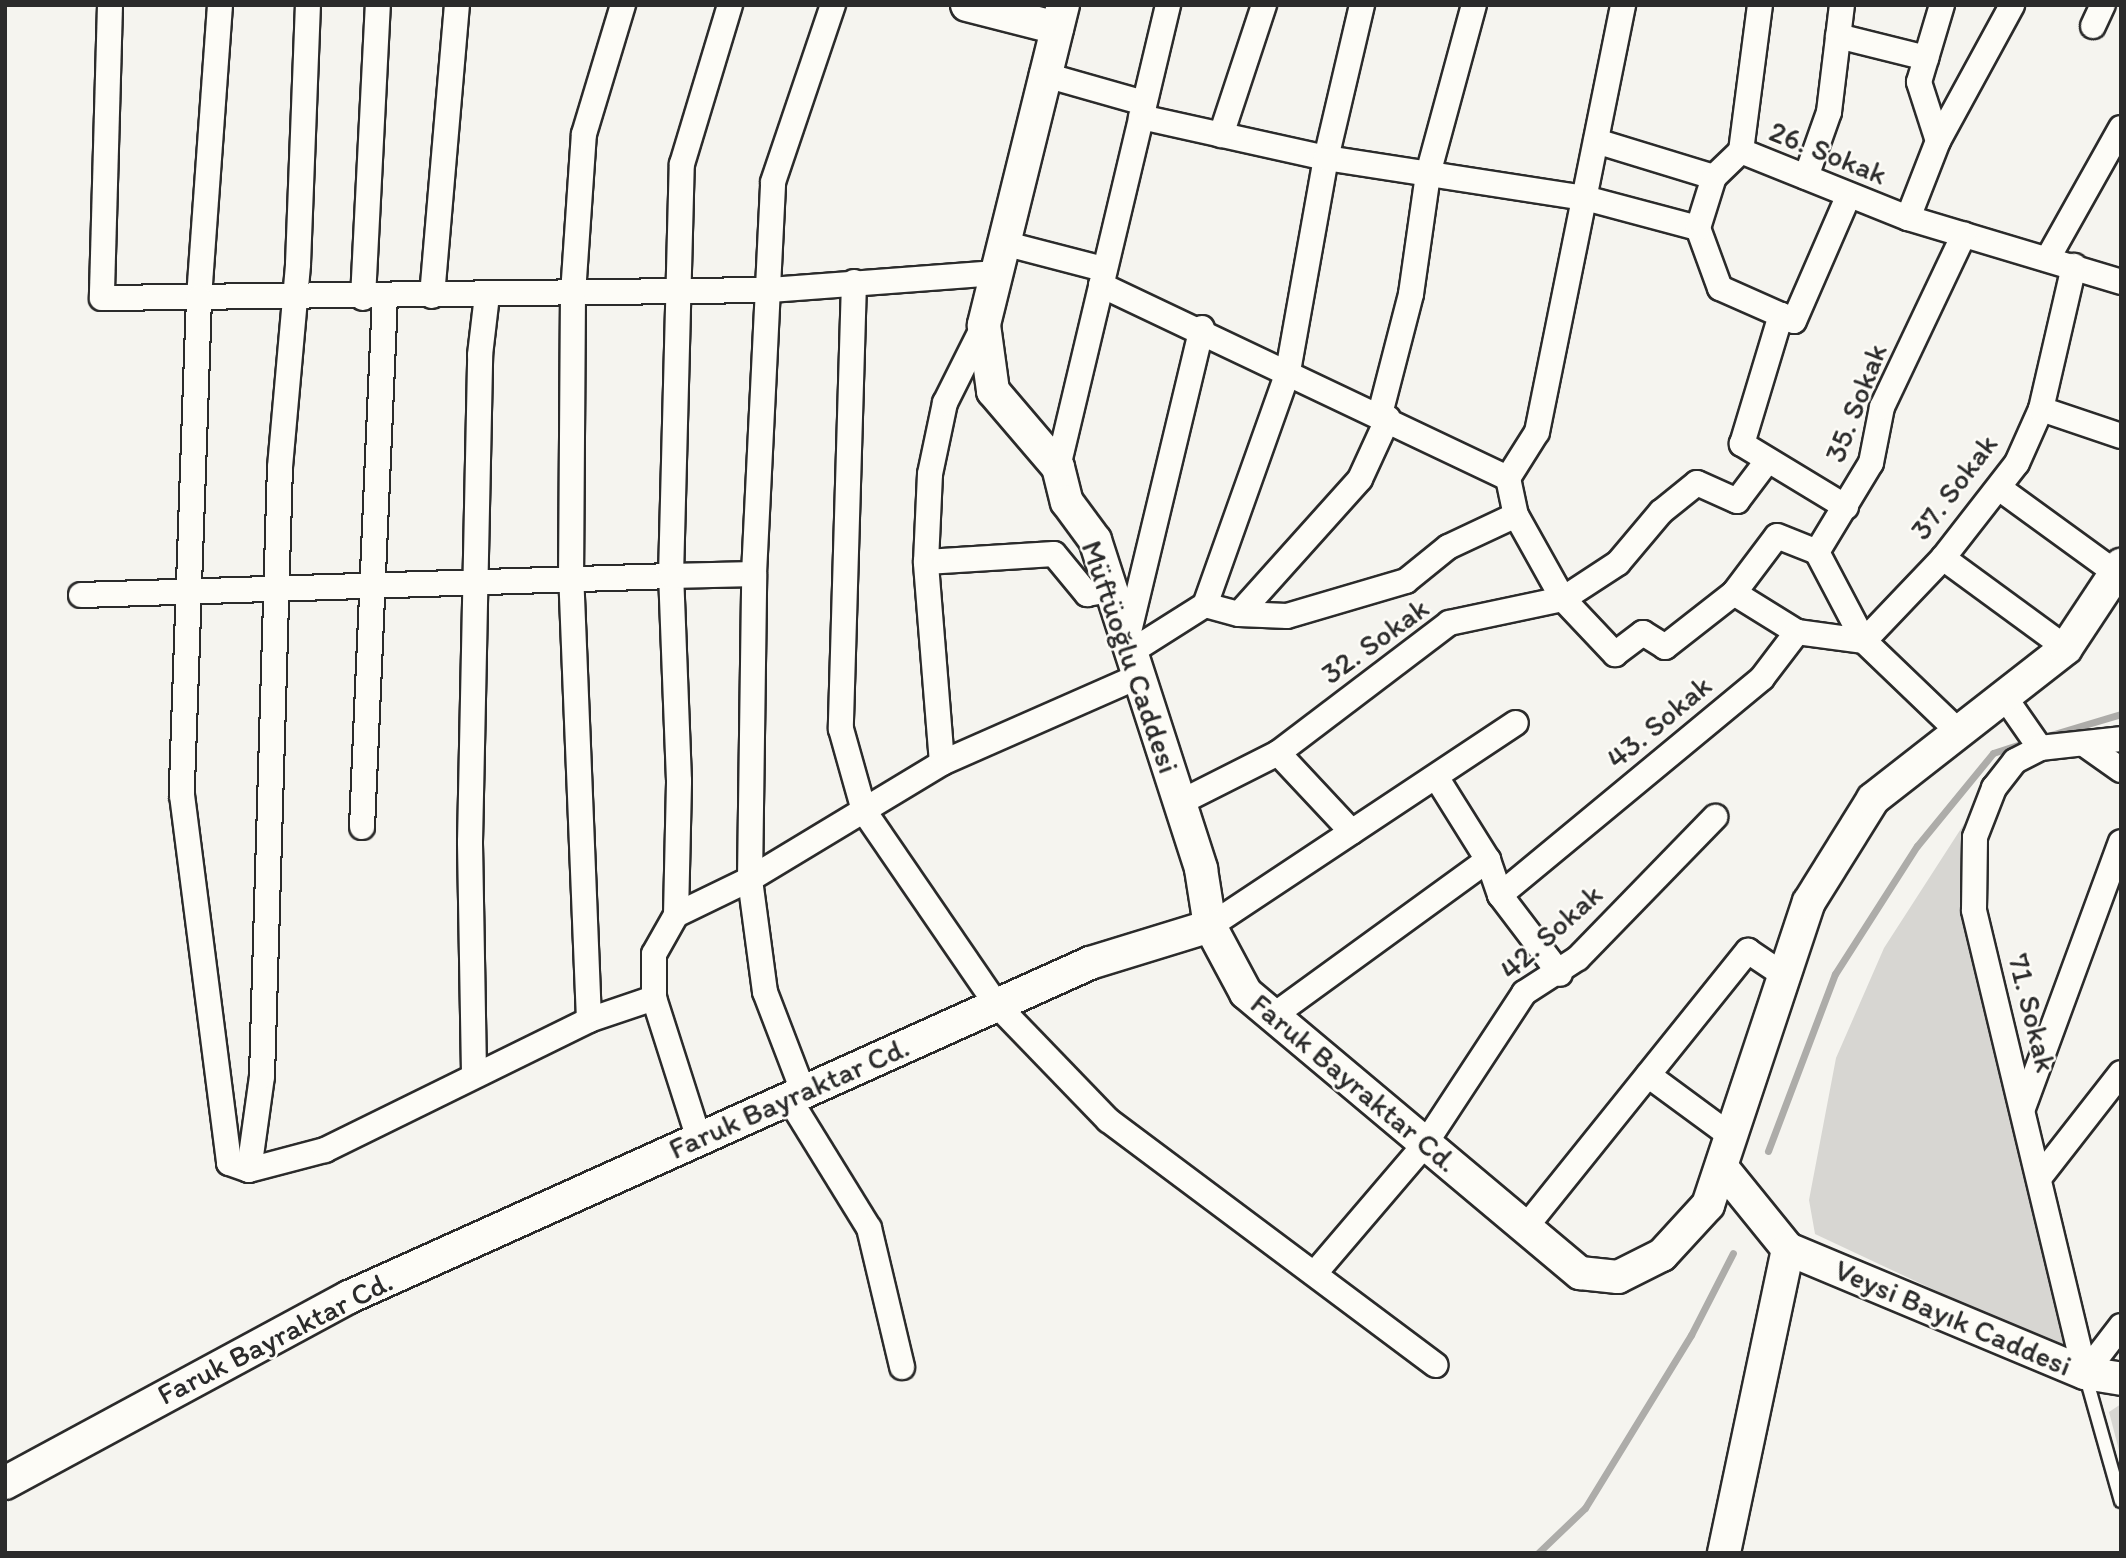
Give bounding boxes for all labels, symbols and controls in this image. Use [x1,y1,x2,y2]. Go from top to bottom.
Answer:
street label: 26. Sokak [1764,113,1892,193]
street label: 35. Sokak [1817,339,1895,467]
street label: 37. Sokak [1903,427,2005,547]
street label: Müftüoğlu Caddesi [1073,536,1187,778]
street label: 32. Sokak [1314,590,1436,692]
street label: 43. Sokak [1599,668,1719,776]
street label: 42. Sokak [1492,877,1610,987]
street label: 71. Sokak [2000,950,2064,1076]
street label: Faruk Bayraktar Cd. [1243,986,1465,1180]
street label: Faruk Bayraktar Cd. [663,1029,915,1167]
street label: Veysi Bayık Caddesi [1829,1252,2077,1384]
street label: Faruk Bayraktar Cd. [152,1263,398,1413]

